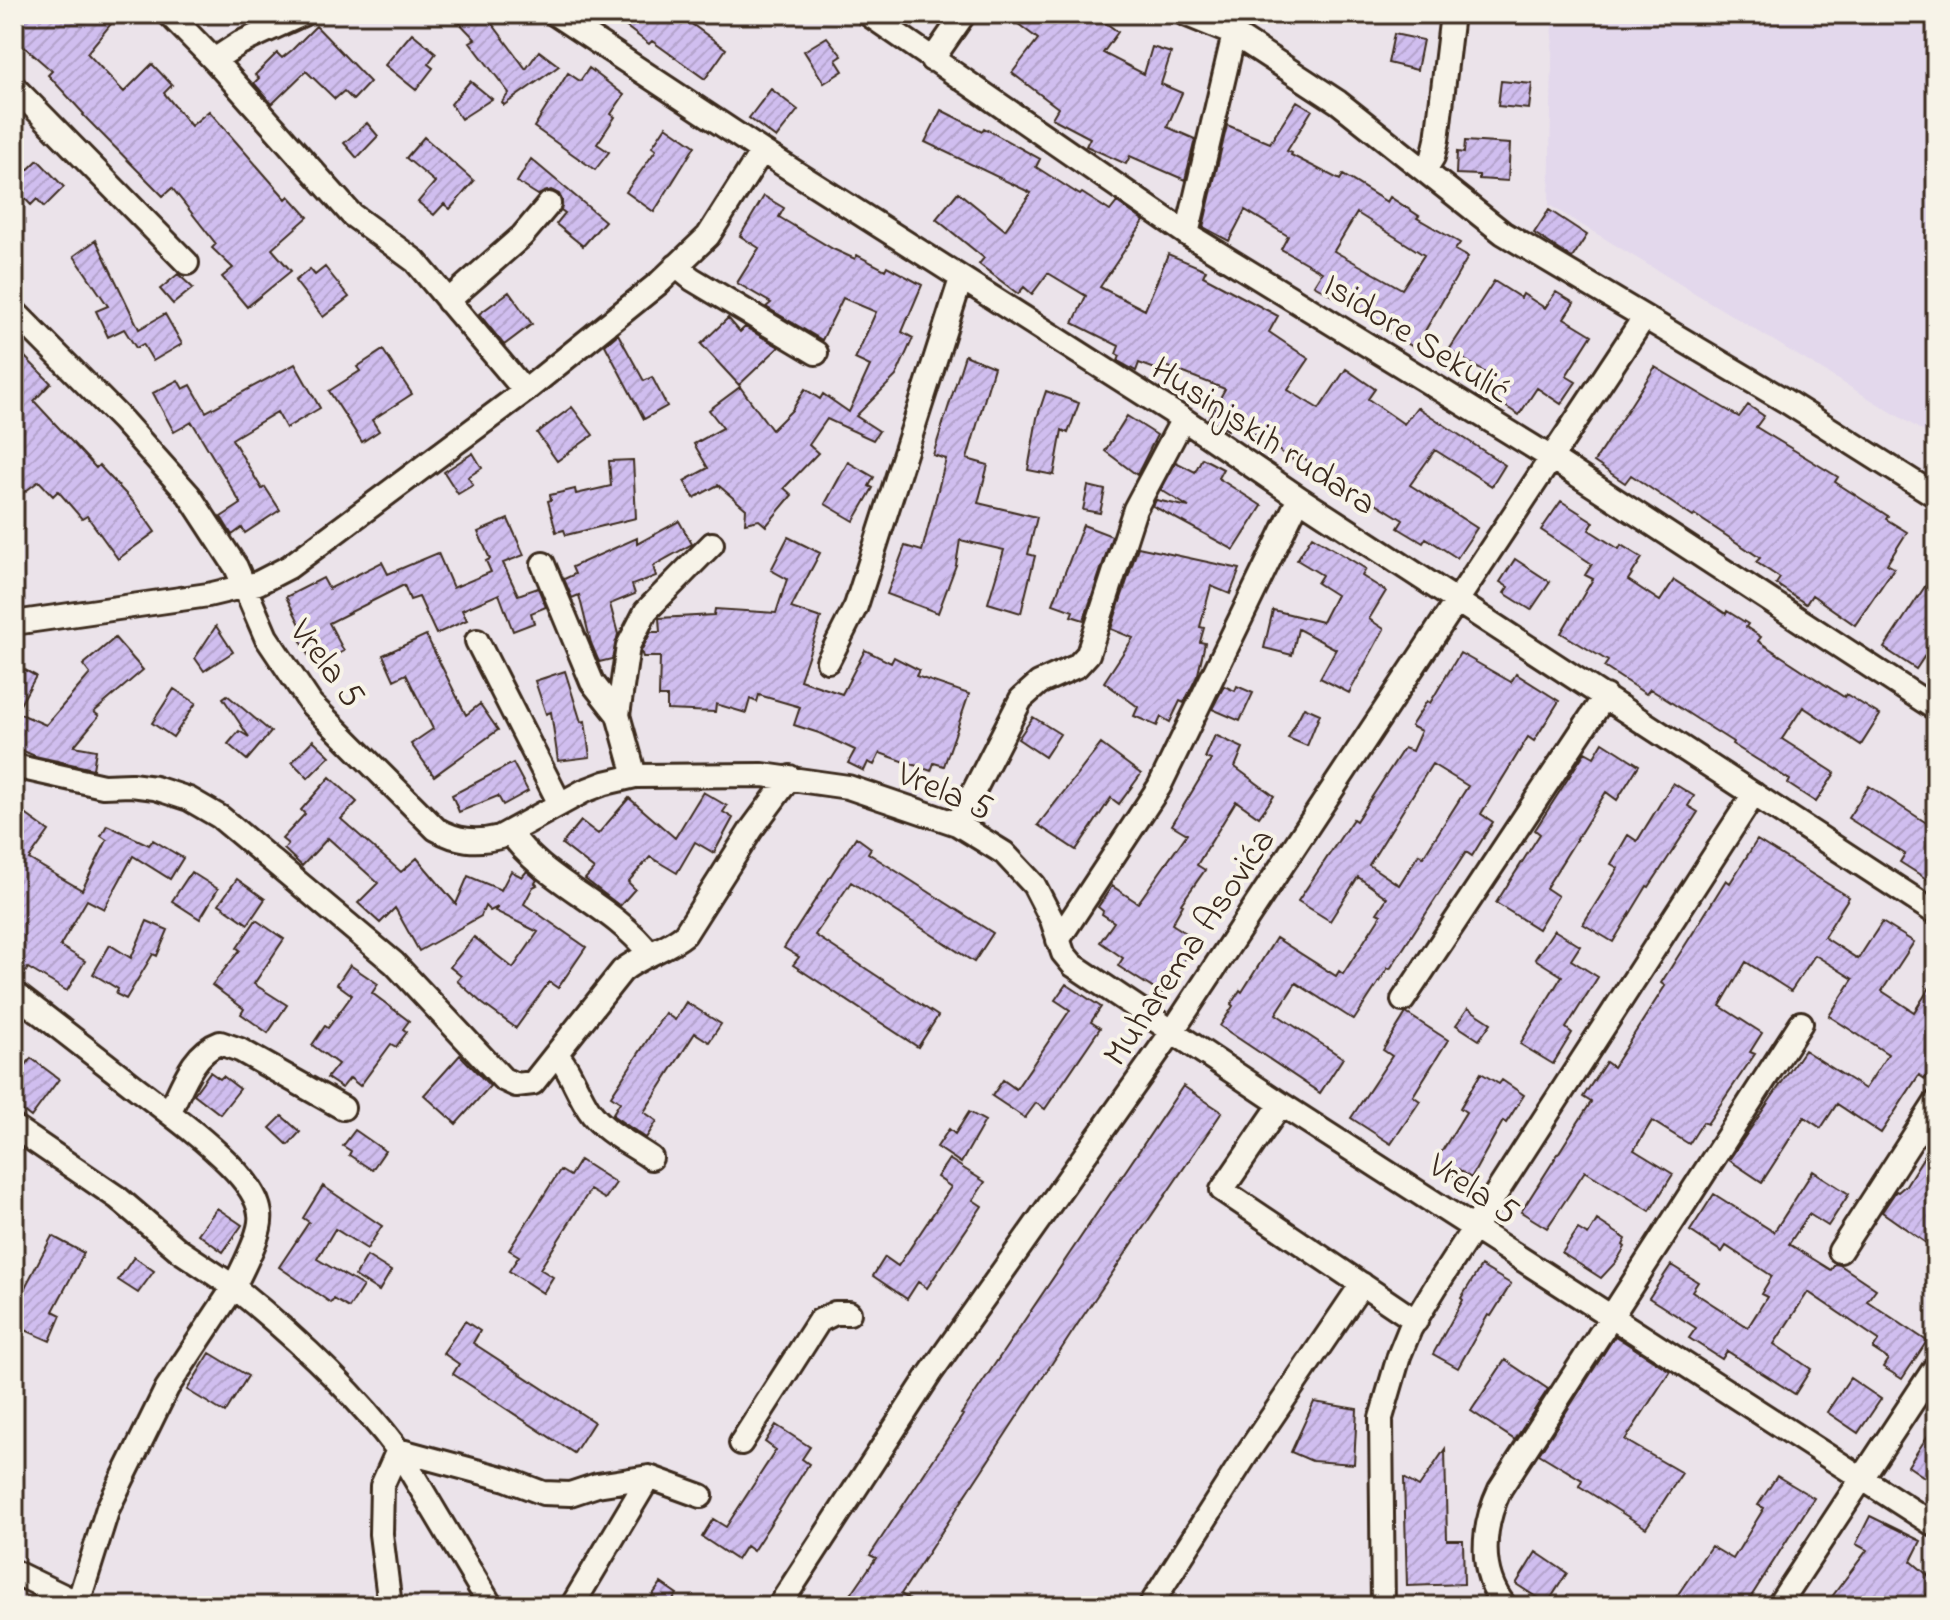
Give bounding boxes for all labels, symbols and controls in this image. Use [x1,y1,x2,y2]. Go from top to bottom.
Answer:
street label: Isidore Sekulić [1311,261,1520,419]
street label: Husinjskih rudara [1139,345,1386,531]
street label: Vrela 5 [274,608,376,720]
street label: Vrela 5 [887,749,1000,837]
street label: Muharema Asovića [1091,819,1290,1078]
street label: Vrela 5 [1416,1141,1529,1240]

